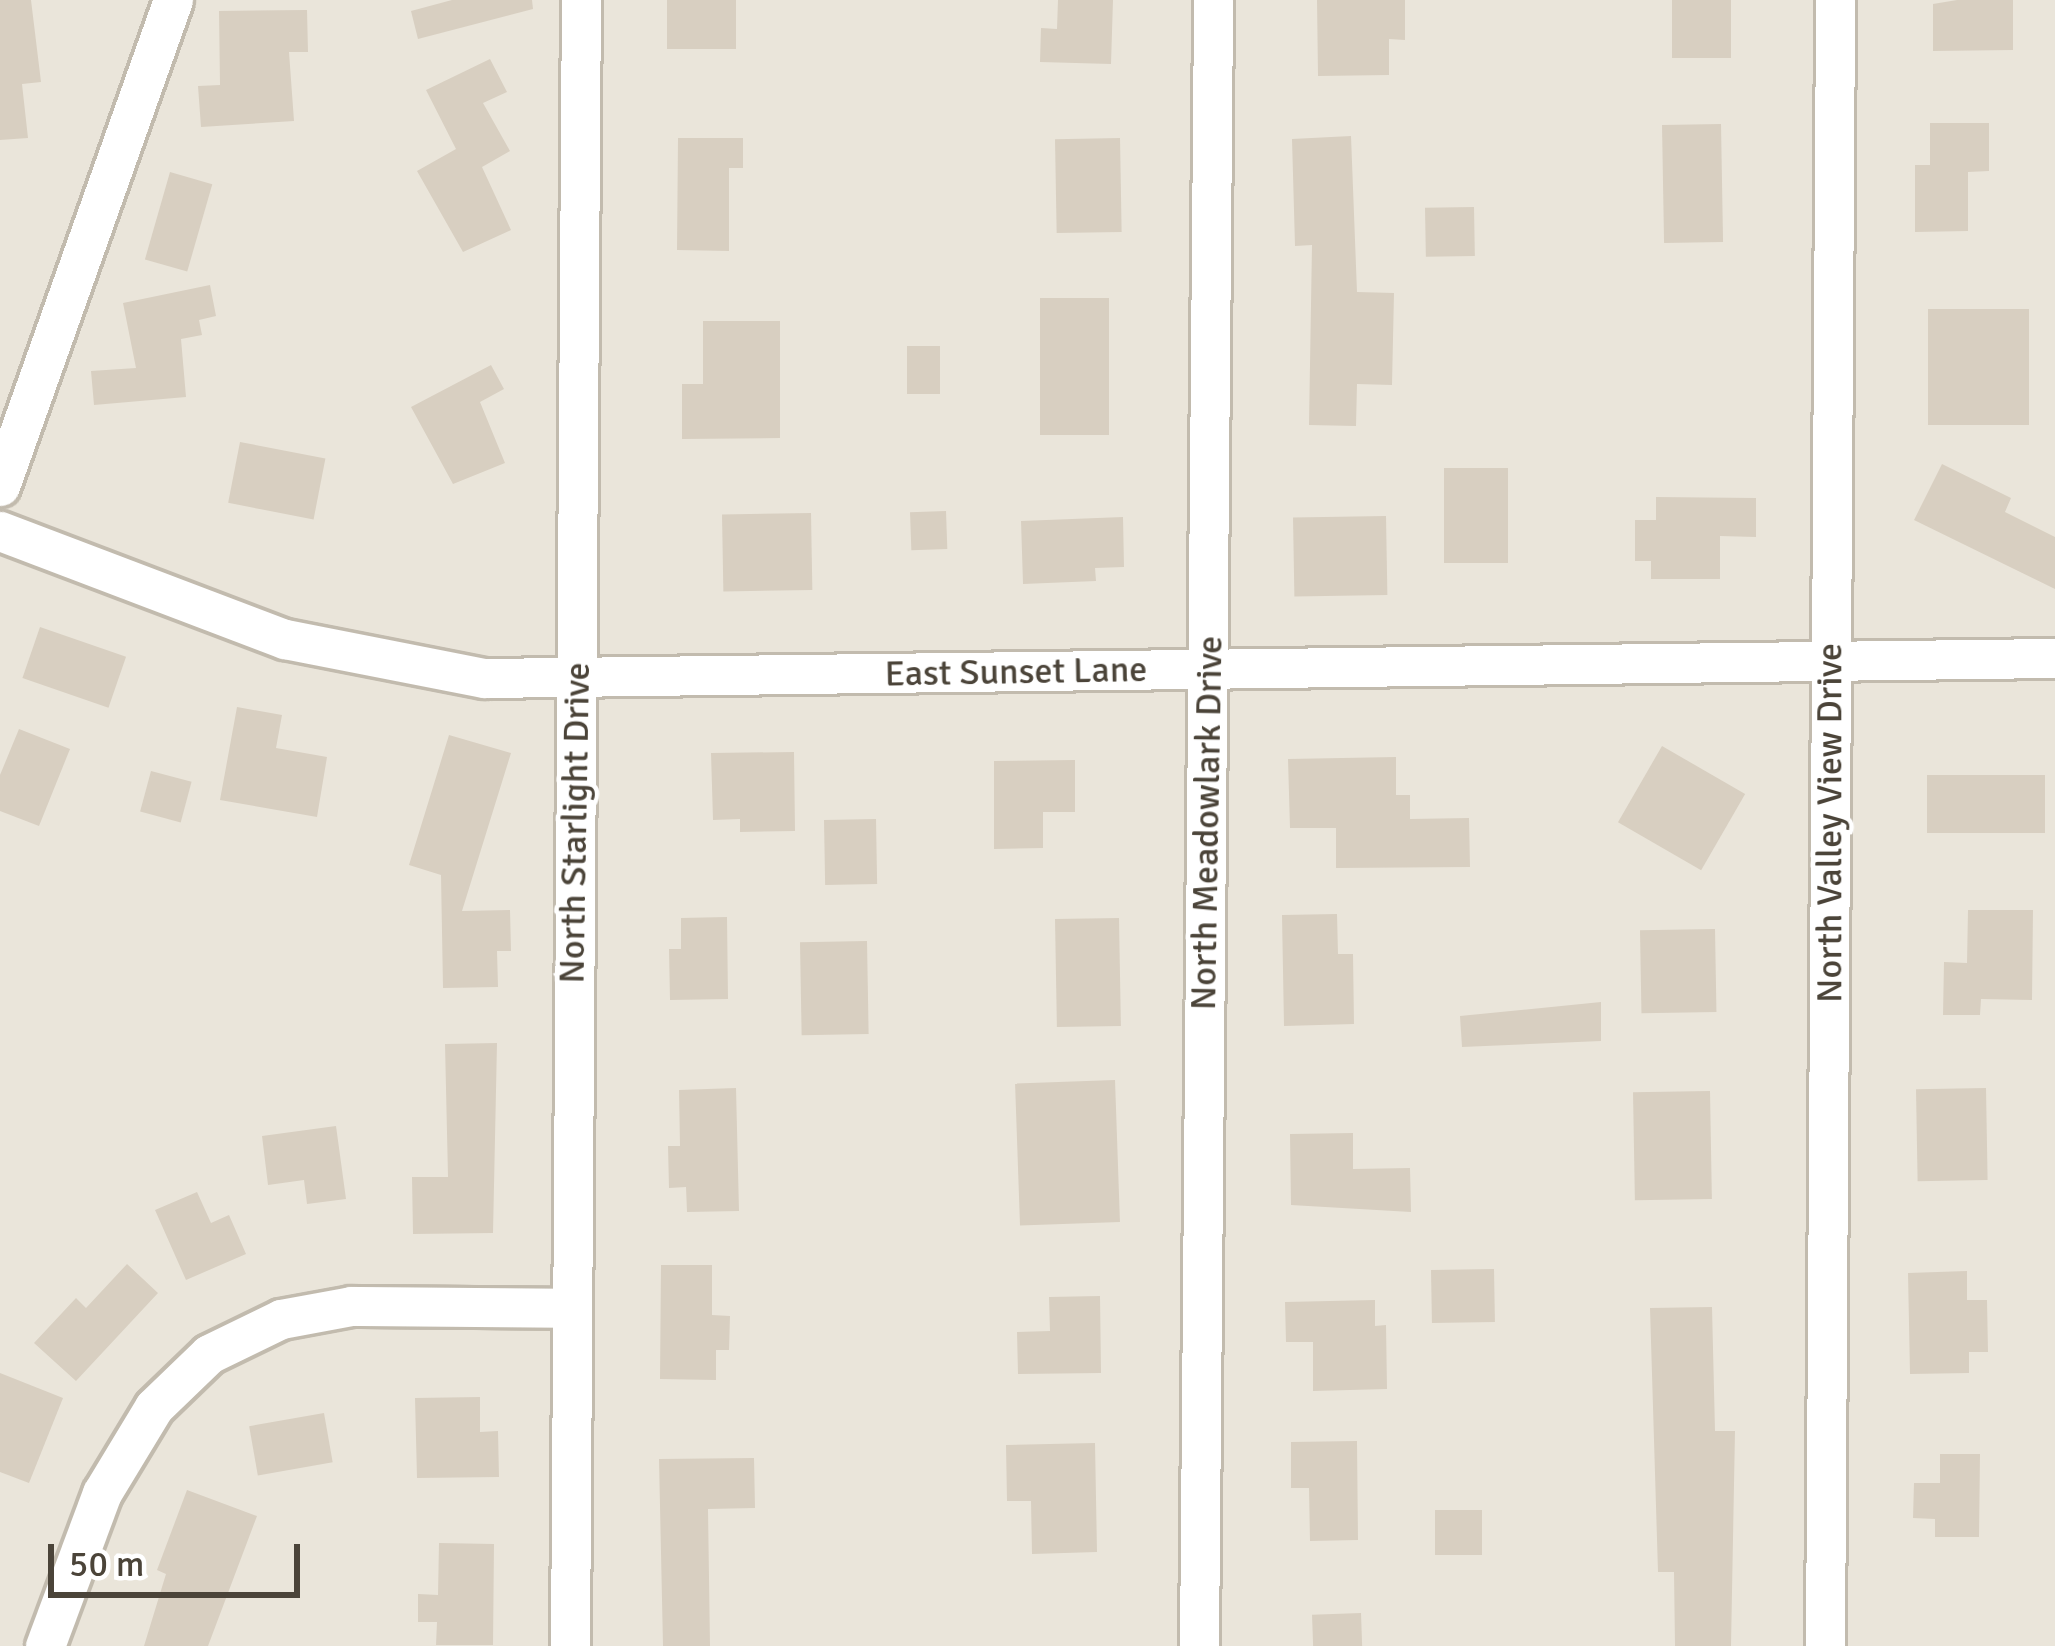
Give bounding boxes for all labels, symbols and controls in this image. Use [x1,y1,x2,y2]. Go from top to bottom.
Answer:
street label: North Meadowlark Drive [1182,635,1232,1011]
street label: North Valley View Drive [1808,643,1852,1003]
street label: East Sunset Lane [884,648,1148,696]
street label: North Starlight Drive [551,662,599,984]
scale bar [54,1520,306,1594]
text: 50 m [69,1542,145,1587]

